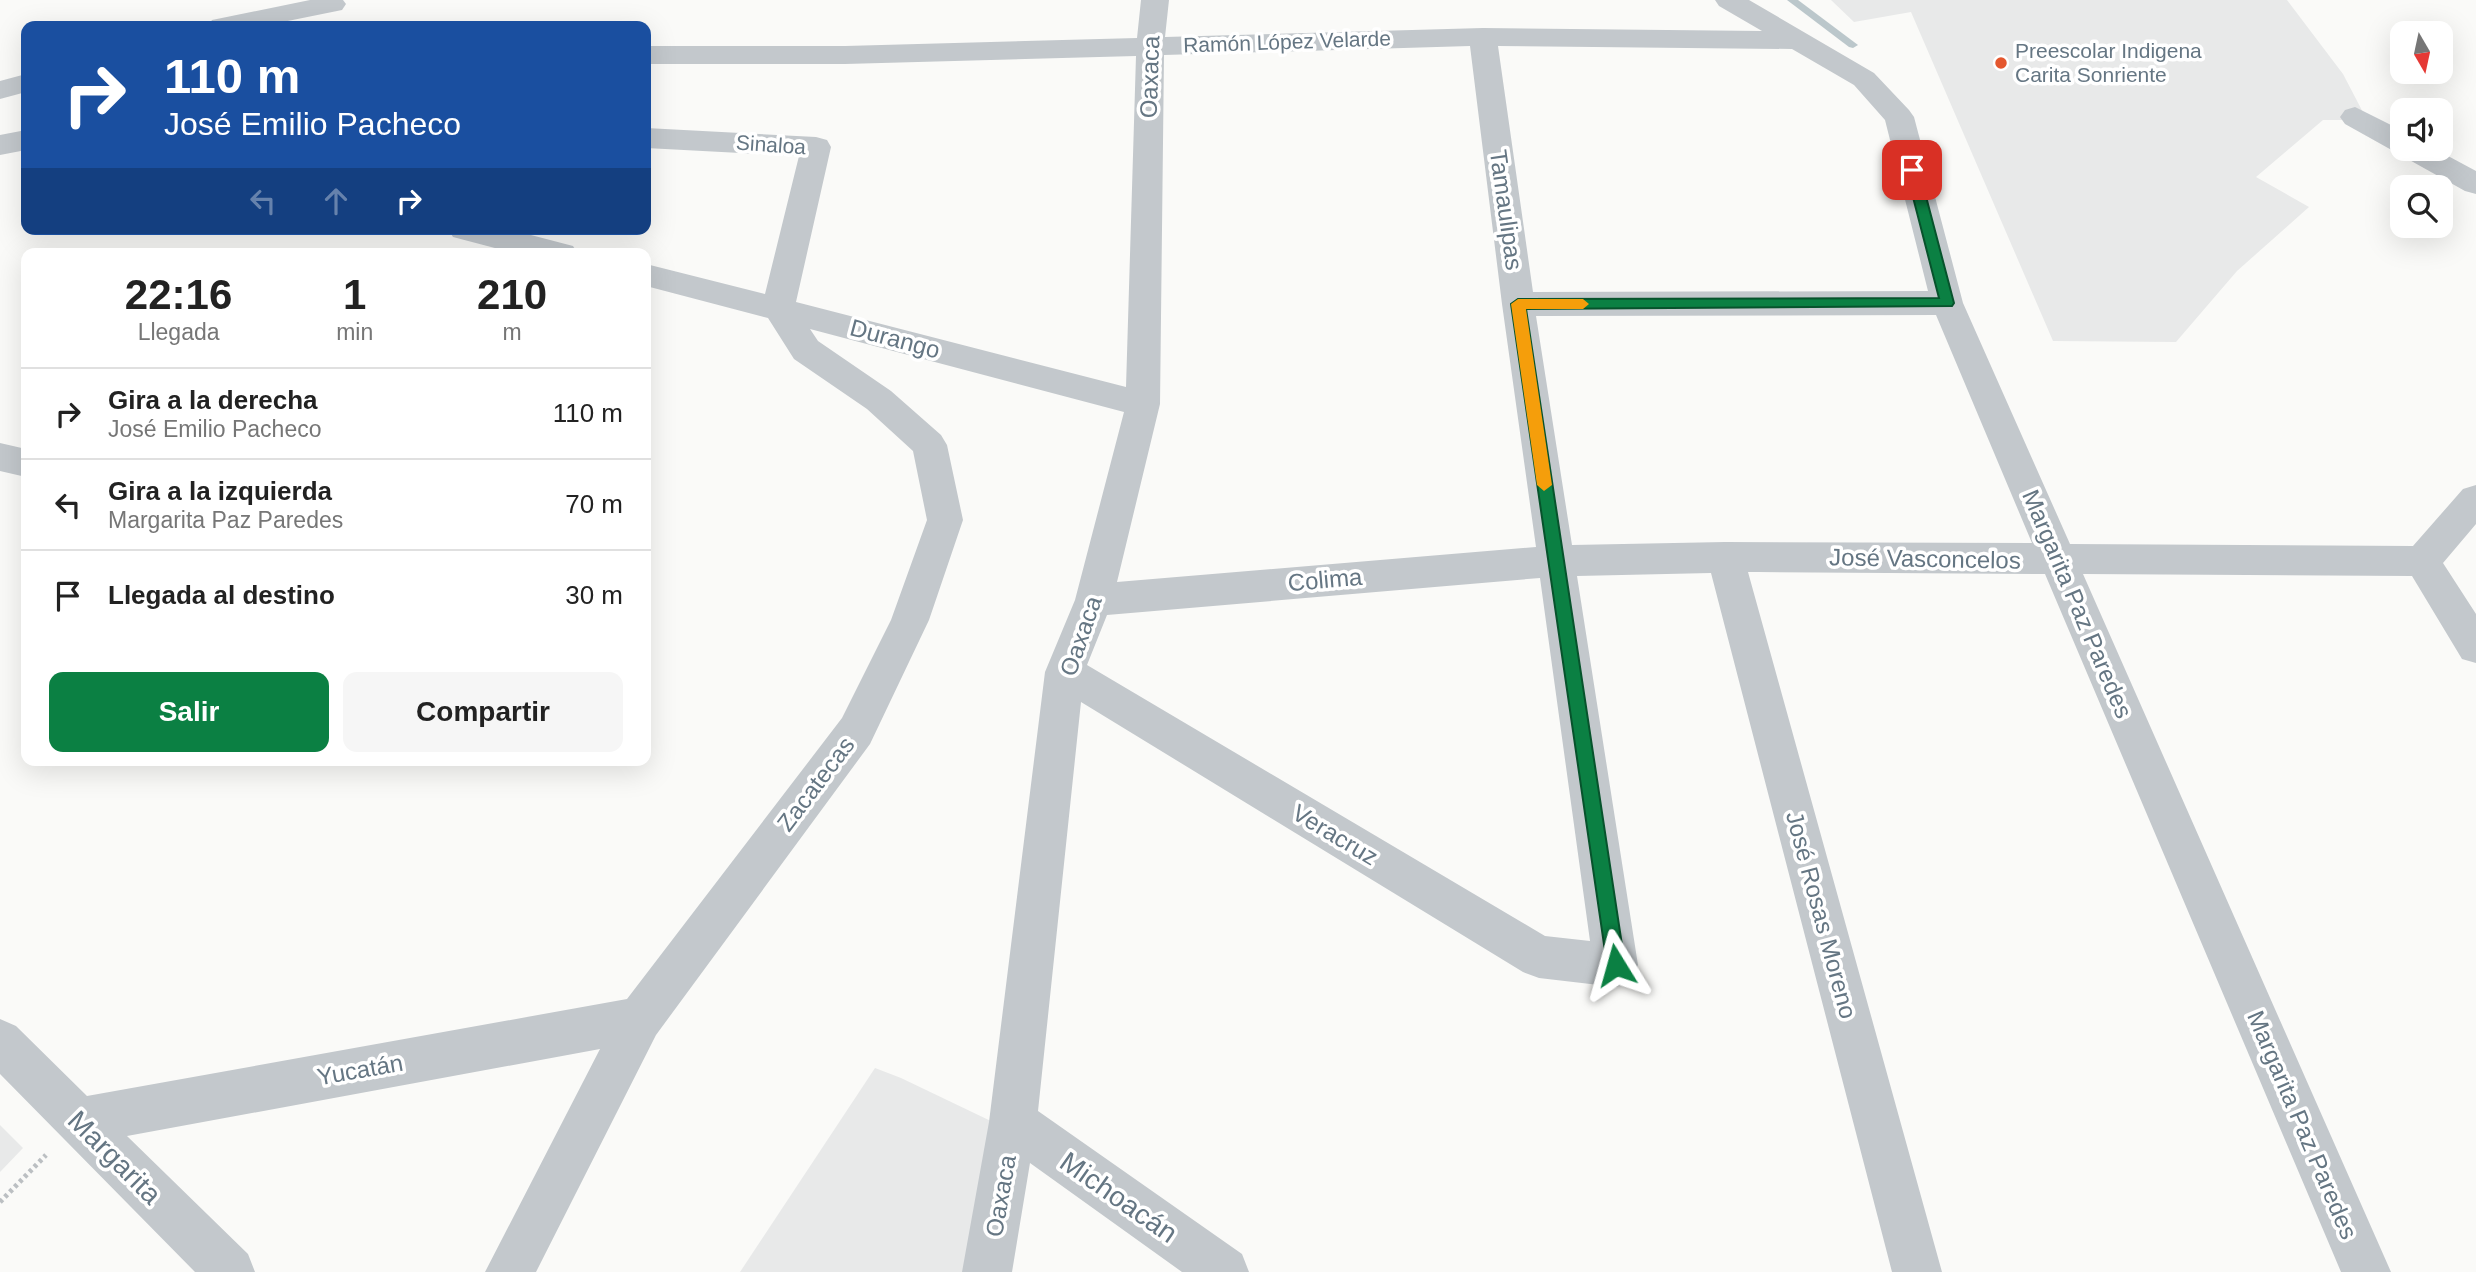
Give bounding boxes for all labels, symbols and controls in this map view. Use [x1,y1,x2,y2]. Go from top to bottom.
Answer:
north arrow [2390,21,2454,84]
map controls [2390,21,2453,238]
street label: Ramón López Velarde [1183,26,1391,57]
street label: Oaxaca [1135,35,1164,119]
place label: Preescolar Indigena Carita Sonriente [2015,39,2202,86]
icon: right [49,49,140,140]
text: 110 m [164,49,300,103]
marker: Preescolar Indigena Carita Sonriente [1993,55,2009,71]
button: sound [2390,98,2453,161]
text: José Emilio Pacheco [164,106,461,142]
street label: Sinaloa [735,131,807,158]
pin [1882,140,1942,200]
street label: Tamaulipas [1485,148,1528,272]
icon: arrive [1893,151,1931,189]
button: search [2390,175,2453,238]
icon: left [244,182,282,220]
icon: ahead [317,182,355,220]
icon: right [390,182,428,220]
text: 22:16 [125,271,232,318]
text: 1 [343,271,366,318]
text: 210 [477,271,547,318]
street label: Durango [847,314,943,363]
text: Llegada [138,319,220,345]
text: min [336,319,373,345]
text: m [503,319,522,345]
text: Gira a la derecha [108,385,318,415]
icon: right [49,395,87,433]
text: 110 m [553,398,623,428]
text: José Emilio Pacheco [108,416,322,442]
text: Gira a la izquierda [108,476,332,506]
icon: left [49,486,87,524]
street label: Margarita Paz Paredes [2017,486,2138,722]
text: 70 m [565,489,623,519]
text: Margarita Paz Paredes [108,507,343,533]
street label: José Vasconcelos [1829,543,2021,574]
street label: Colima [1287,563,1364,596]
icon: arrive [49,577,87,615]
text: Llegada al destino [108,580,335,610]
text: 30 m [565,580,623,610]
street label: Oaxaca [1054,592,1107,679]
button: Salir [49,672,329,752]
button: Compartir [343,672,623,752]
street label: Zacatecas [772,731,860,836]
street label: Veracruz [1288,799,1383,871]
street label: José Rosas Moreno [1781,808,1862,1021]
position arrow [1579,928,1653,1002]
street label: Margarita Paz Paredes [2242,1007,2363,1243]
street label: Yucatán [315,1049,405,1090]
street label: Margarita [62,1105,168,1210]
street label: Michoacán [1054,1146,1183,1249]
street label: Oaxaca [980,1152,1021,1239]

